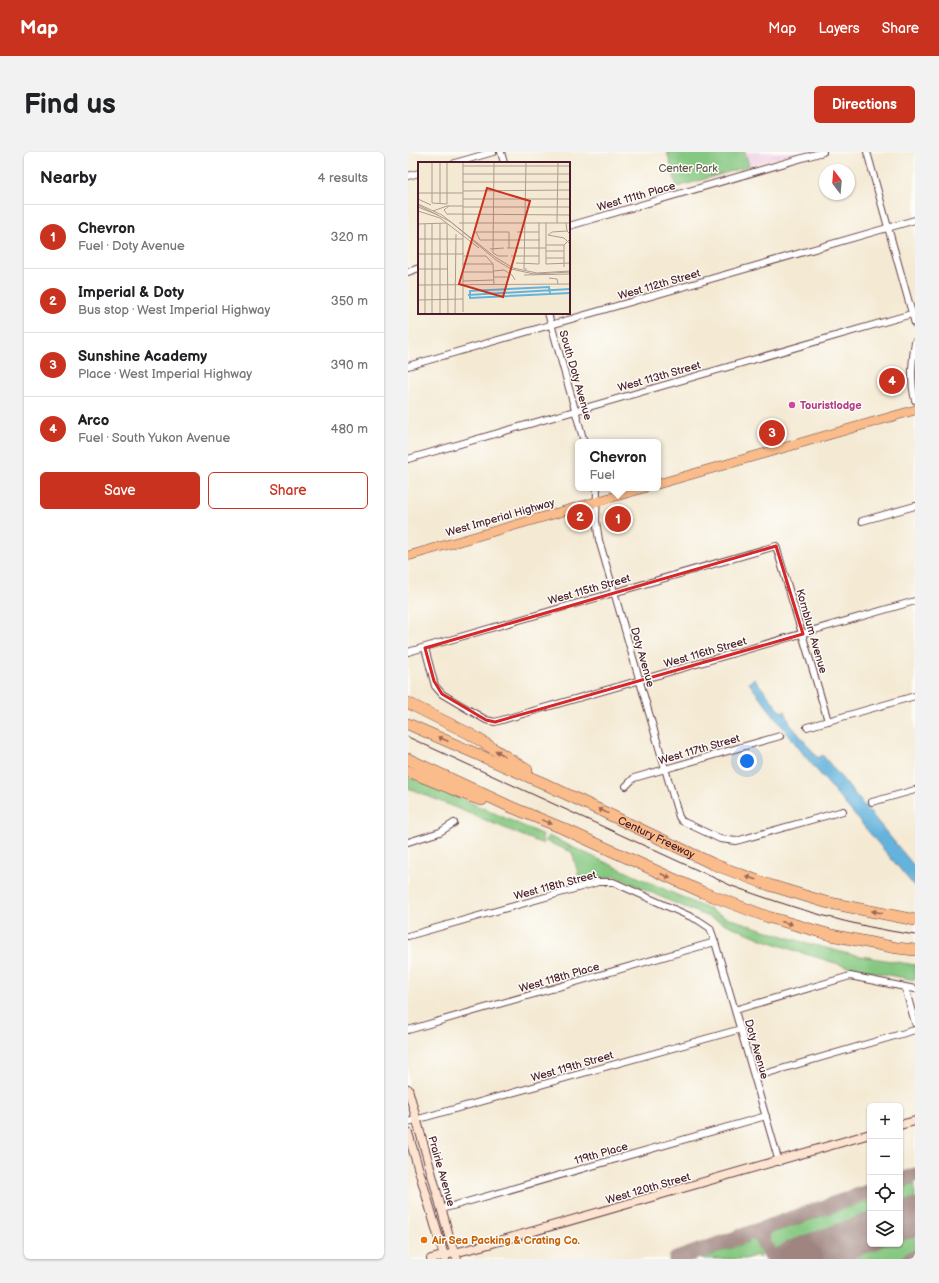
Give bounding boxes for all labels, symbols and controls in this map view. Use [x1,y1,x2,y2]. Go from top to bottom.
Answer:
text: Map [20,17,58,40]
text: Map [768,20,796,37]
text: Layers [818,20,860,37]
text: Share [882,20,919,37]
button: Directions [814,86,915,123]
text: Find us [24,88,116,121]
inset map [418,162,570,314]
park label: Center Park [658,162,718,175]
north arrow [819,164,855,200]
text: Nearby [40,168,97,188]
text: 4 results [318,170,368,186]
street label: West 111th Place [595,179,677,214]
text: Chevron [78,219,135,238]
text: 1 [50,229,56,245]
text: 320 m [330,229,368,245]
text: Fuel · Doty Avenue [78,238,185,254]
street label: West 112th Street [616,266,702,302]
text: Imperial & Doty [78,283,184,302]
text: 2 [49,293,57,309]
text: 350 m [331,293,368,309]
text: Bus stop · West Imperial Highway [78,302,270,318]
street label: South Doty Avenue [556,329,595,422]
text: Sunshine Academy [78,347,207,366]
text: 3 [49,357,57,373]
text: 390 m [331,357,368,373]
street label: West 113th Street [616,358,703,395]
text: Place · West Imperial Highway [78,366,252,382]
pin: 4 [879,366,905,396]
place label: Touristlodge [800,399,862,412]
marker: Touristlodge [787,400,797,410]
text: Arco [78,411,109,430]
pin: 3 [759,418,785,448]
text: 4 [49,421,57,437]
text: 480 m [331,421,368,437]
text: Fuel · South Yukon Avenue [78,430,230,446]
popup [575,439,661,491]
text: Chevron [589,448,647,467]
text: Fuel [589,467,615,483]
button: Save [40,472,200,509]
button: Share [208,472,368,509]
street label: West Imperial Highway [444,496,556,539]
pin: 2 [567,502,593,532]
pin: 1 [605,504,631,534]
street label: West 115th Street [547,571,632,607]
street label: Kornblum Avenue [793,587,830,675]
street label: Doty Avenue [628,626,657,689]
street label: West 116th Street [662,634,749,670]
street label: West 117th Street [657,731,742,767]
one-way arrow [438,736,449,742]
one-way arrow [494,749,506,756]
your location [737,751,757,771]
one-way arrow [597,808,609,814]
street label: Century Freeway [616,814,697,861]
one-way arrow [542,819,553,825]
street label: West 118th Street [512,868,598,903]
one-way arrow [660,872,672,879]
one-way arrow [745,875,757,881]
one-way arrow [871,909,883,915]
one-way arrow [781,920,793,926]
street label: West 118th Place [517,960,601,995]
street label: Doty Avenue [742,1018,771,1081]
street label: West 119th Street [529,1048,615,1084]
map controls [867,1103,903,1247]
button: + [867,1103,903,1139]
street label: Prairie Avenue [425,1135,458,1208]
street label: 119th Place [573,1139,630,1167]
button: − [867,1139,903,1175]
street label: West 120th Street [604,1170,693,1207]
button: locate [867,1175,903,1211]
button: layers [867,1211,903,1247]
place label: Air Sea Packing & Crating Co. [431,1234,581,1247]
marker: Air Sea Packing & Crating Co. [419,1235,429,1245]

